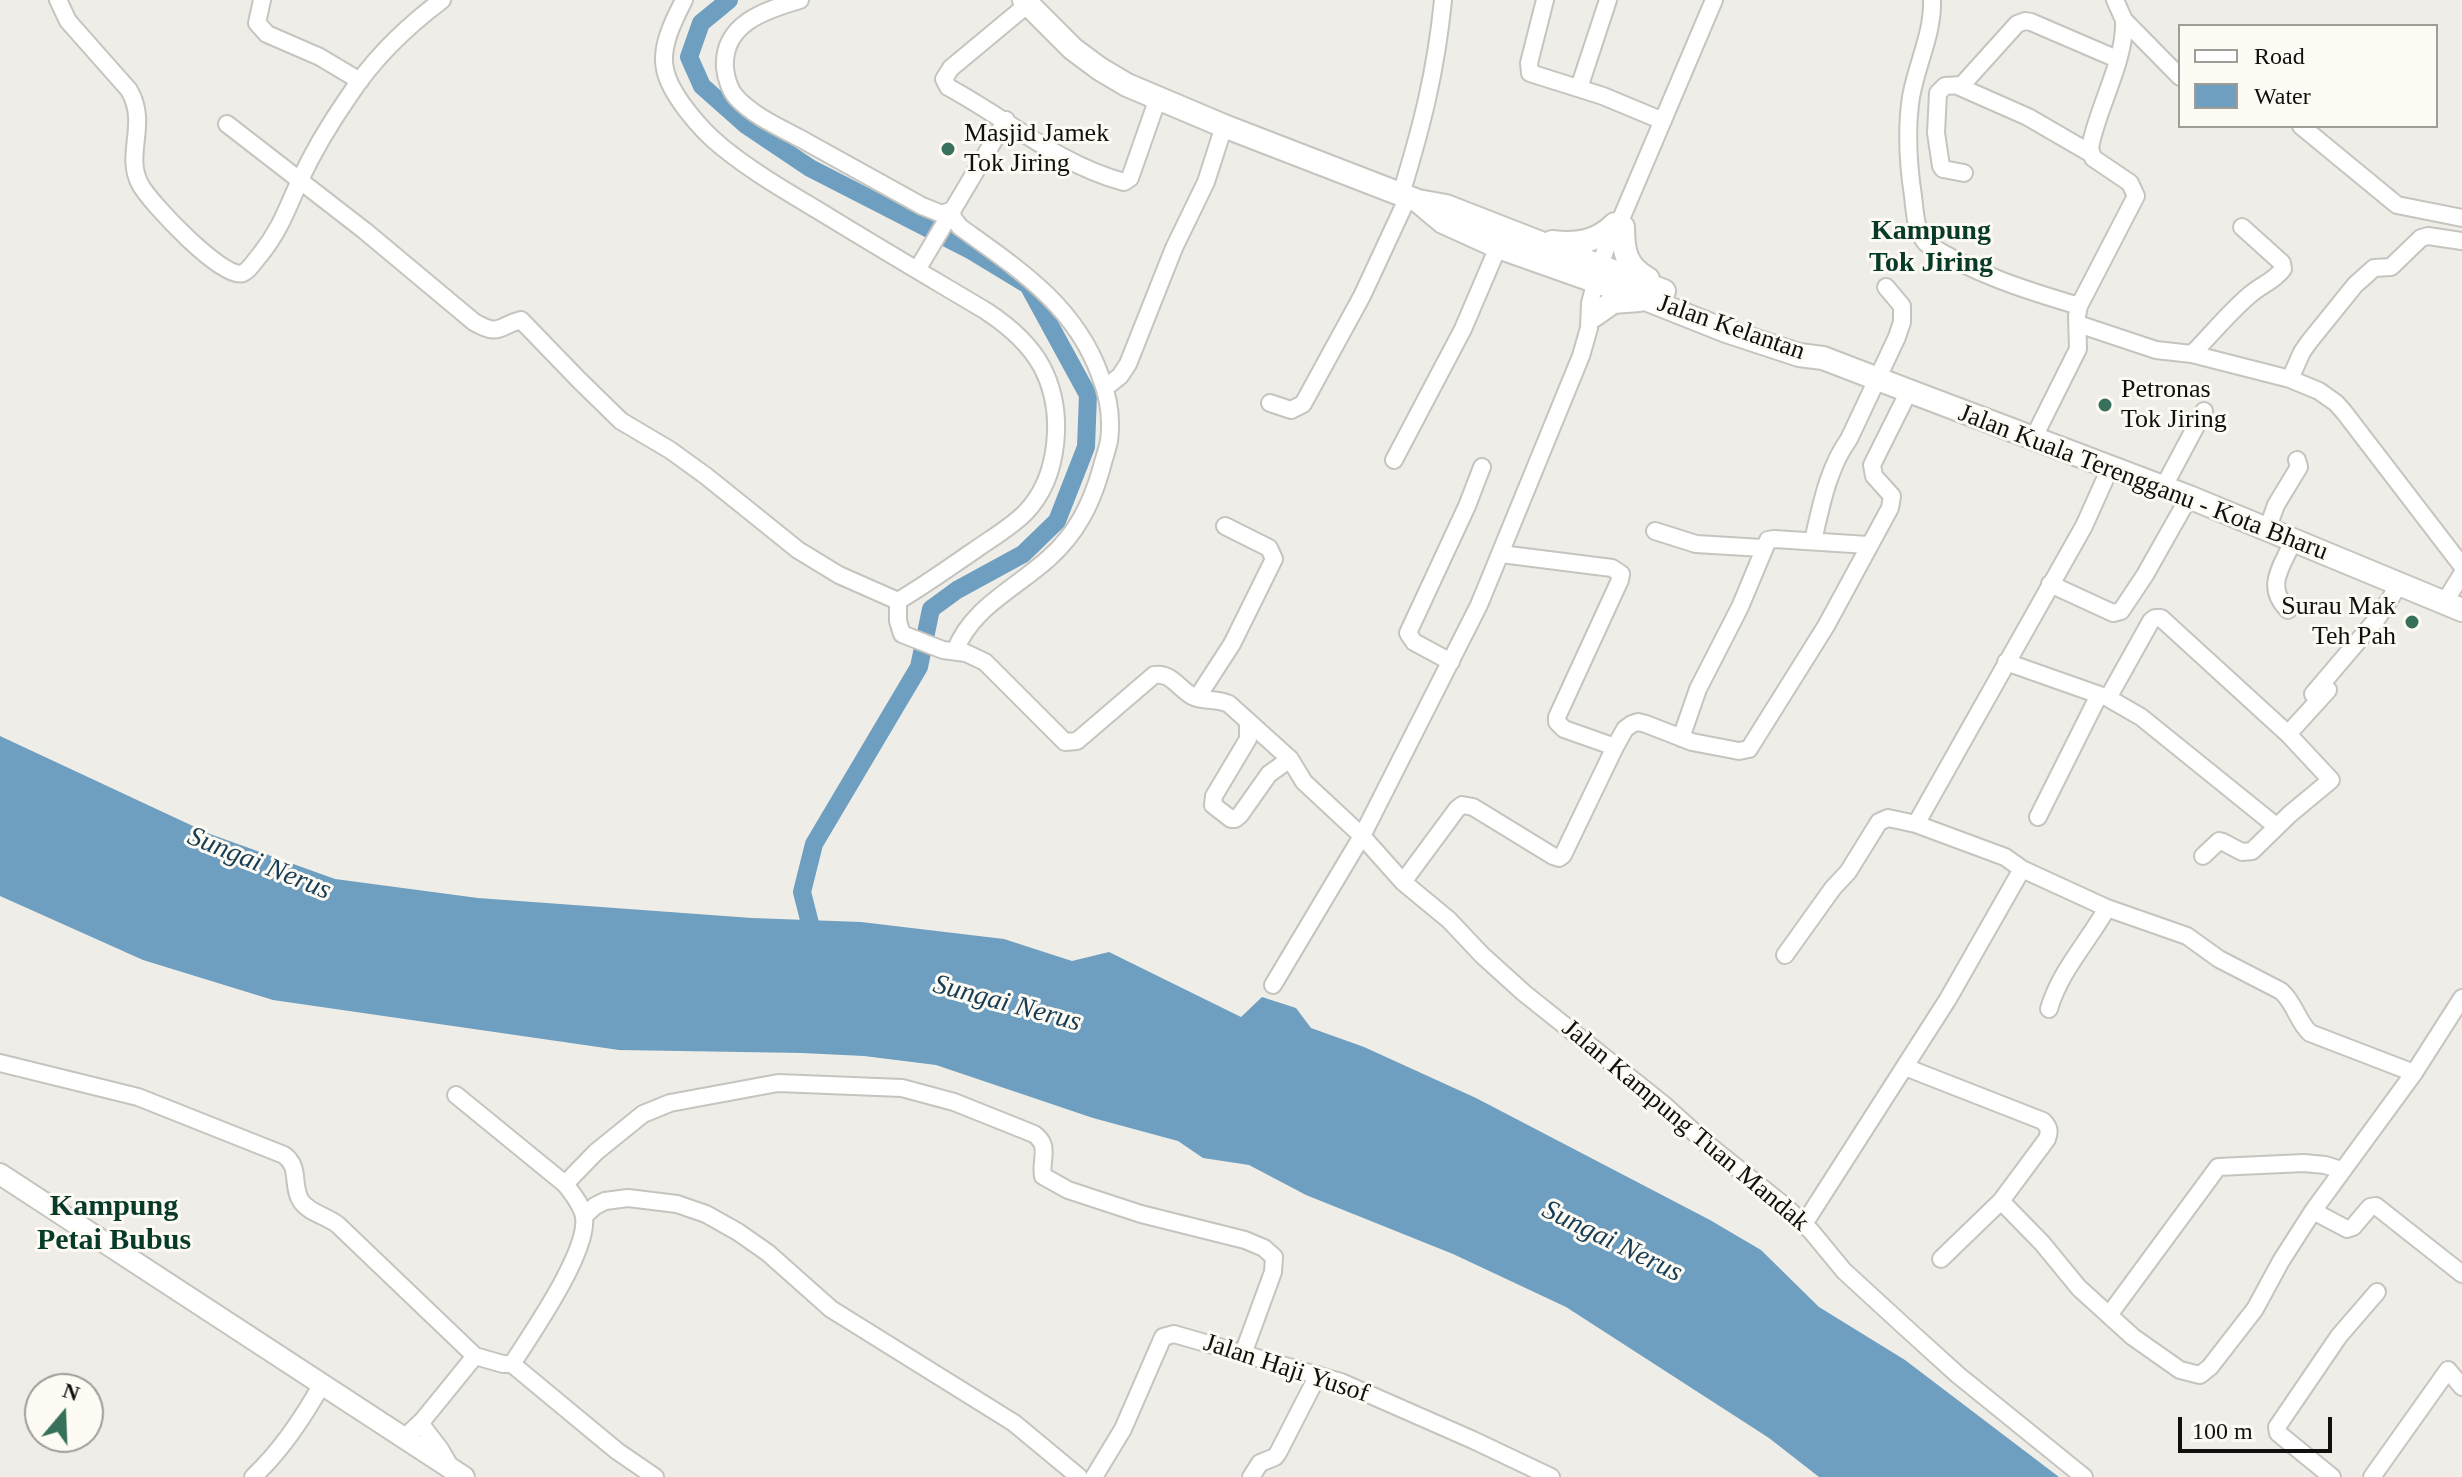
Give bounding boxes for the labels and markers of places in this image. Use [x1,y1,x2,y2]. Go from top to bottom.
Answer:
place label: Masjid Jamek Tok Jiring [964,118,1109,180]
marker: Masjid Jamek Tok Jiring [939,140,957,158]
place label: Petronas Tok Jiring [2121,374,2227,436]
marker: Petronas Tok Jiring [2096,396,2114,414]
place label: Surau Mak Teh Pah [2281,591,2396,652]
marker: Surau Mak Teh Pah [2403,613,2421,631]

